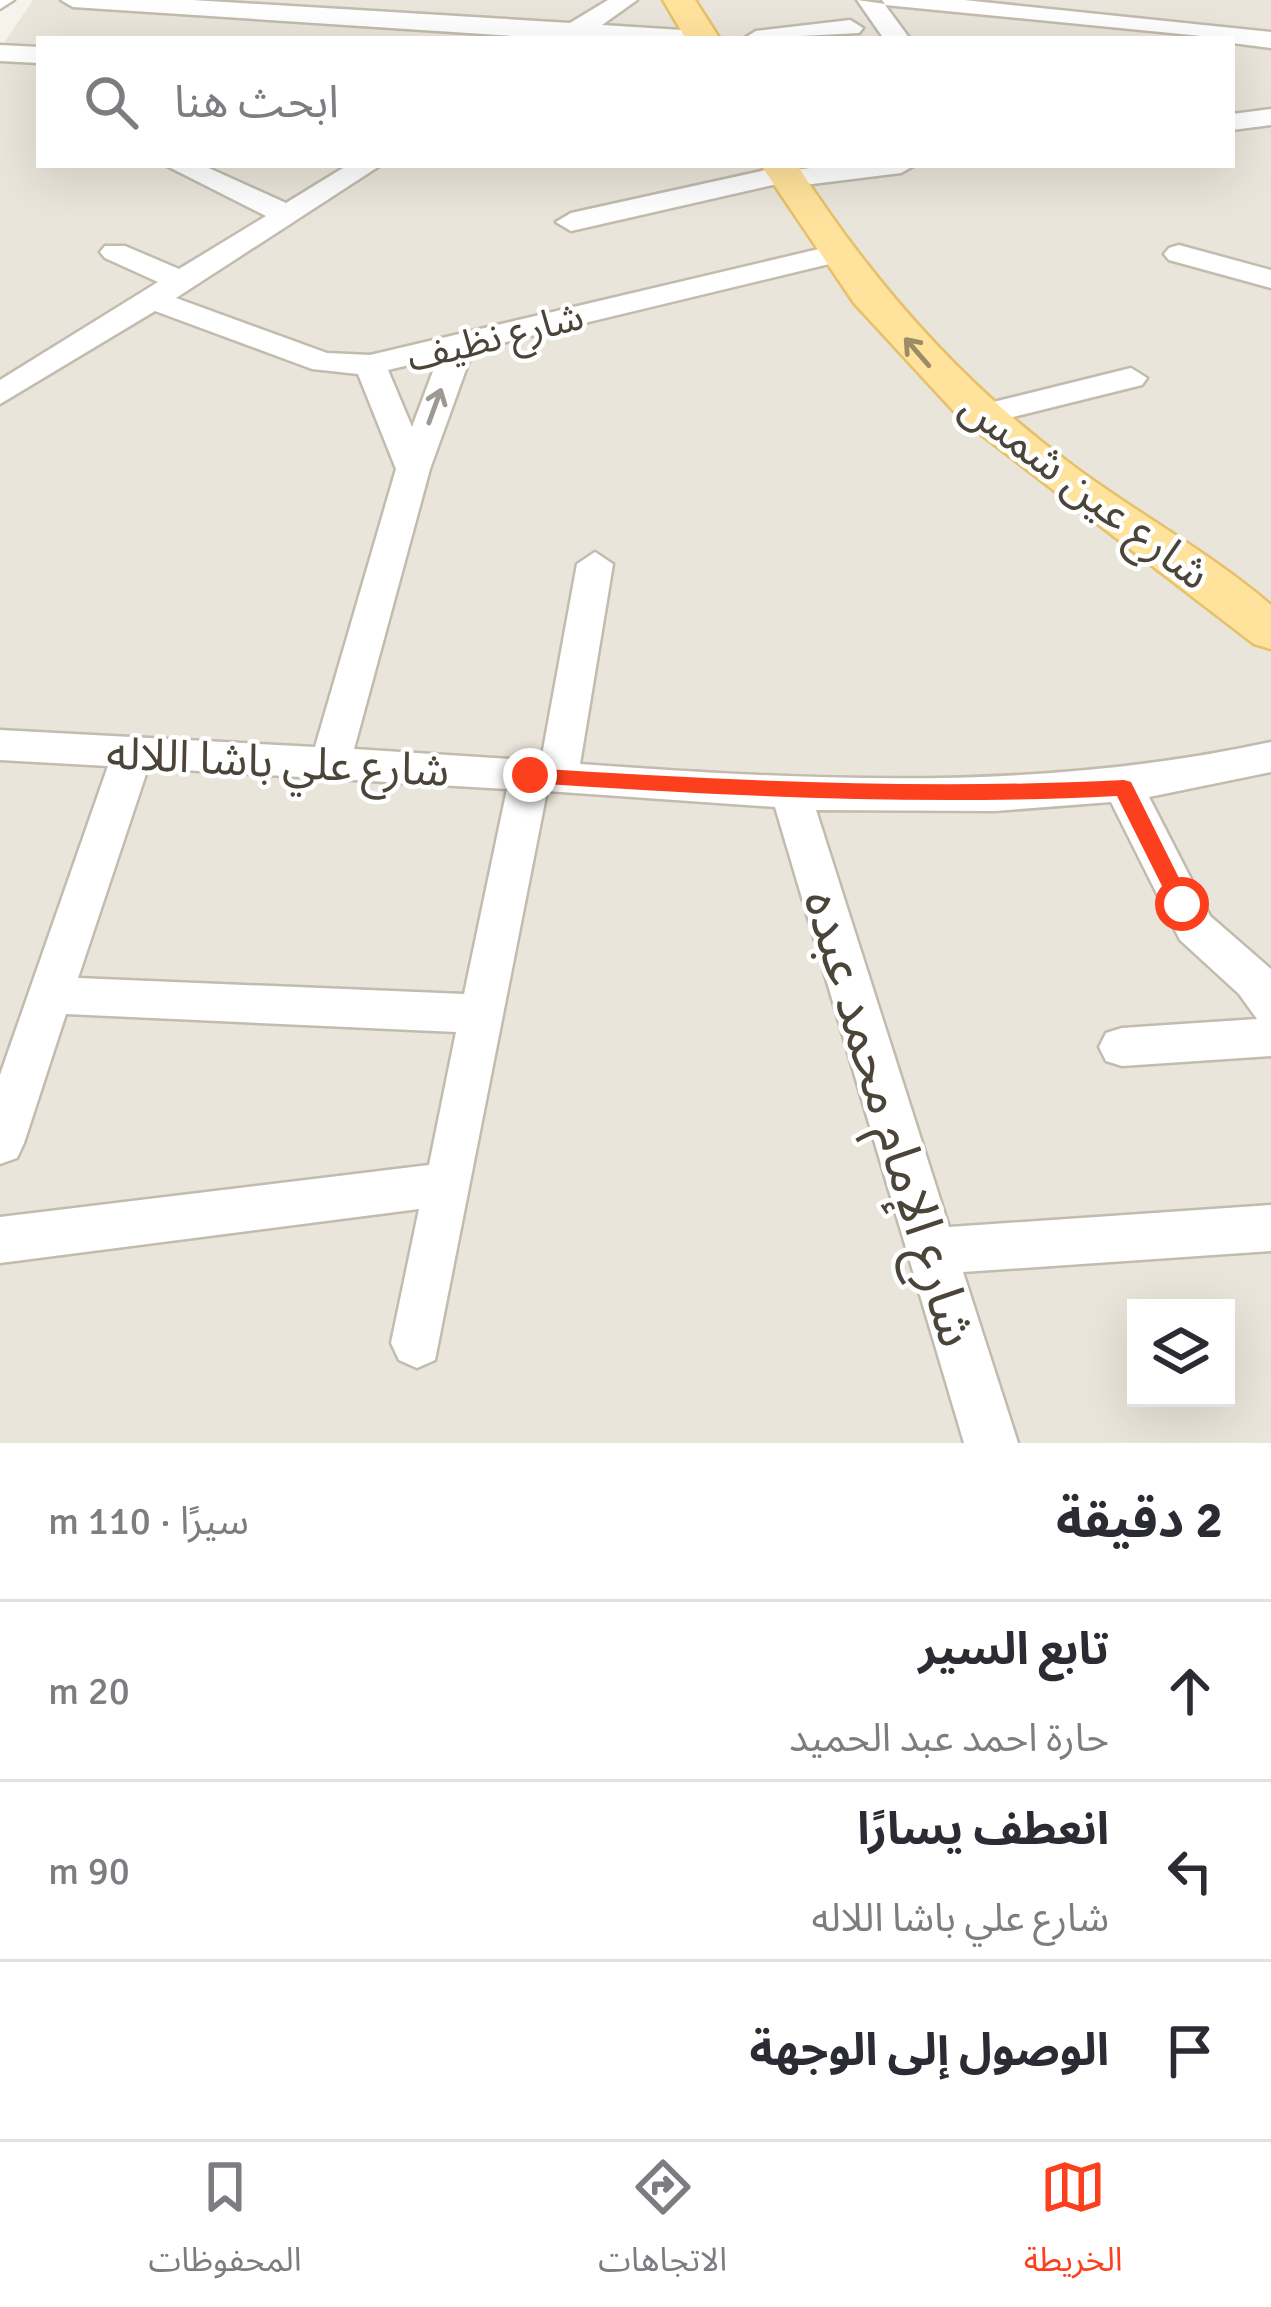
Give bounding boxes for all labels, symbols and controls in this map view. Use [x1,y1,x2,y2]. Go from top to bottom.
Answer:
search box [36,36,1235,168]
icon: search [78,69,144,135]
text: ابحث هنا [174,75,339,130]
street label: شارع نظيف [402,292,589,386]
one-way arrow [903,337,931,368]
street label: شارع عين شمس [946,379,1221,606]
one-way arrow [426,388,447,425]
street label: شارع علي باشا اللاله [105,726,451,804]
route end [503,748,557,802]
route start [1155,877,1209,931]
street label: شارع الإمام محمد عبده [782,882,991,1357]
map controls [1127,1299,1235,1407]
button: layers [1127,1299,1235,1407]
text: 2 دقيقة [1056,1489,1223,1552]
text: سيرًا · 110 m [48,1497,249,1545]
text: تابع السير [919,1622,1109,1677]
icon: ahead [1157,1658,1223,1724]
text: 20 m [48,1667,130,1715]
text: حارة احمد عبد الحميد [789,1714,1109,1762]
text: انعطف يسارًا [857,1802,1109,1857]
icon: left [1157,1838,1223,1904]
text: 90 m [48,1847,130,1895]
text: شارع علي باشا اللاله [812,1894,1109,1942]
icon: arrive [1157,2018,1223,2084]
text: الوصول إلى الوجهة [749,2023,1109,2078]
tab: المحفوظات [148,2154,302,2295]
tab: الاتجاهات [598,2154,727,2295]
tab: الخريطة [1024,2154,1123,2295]

